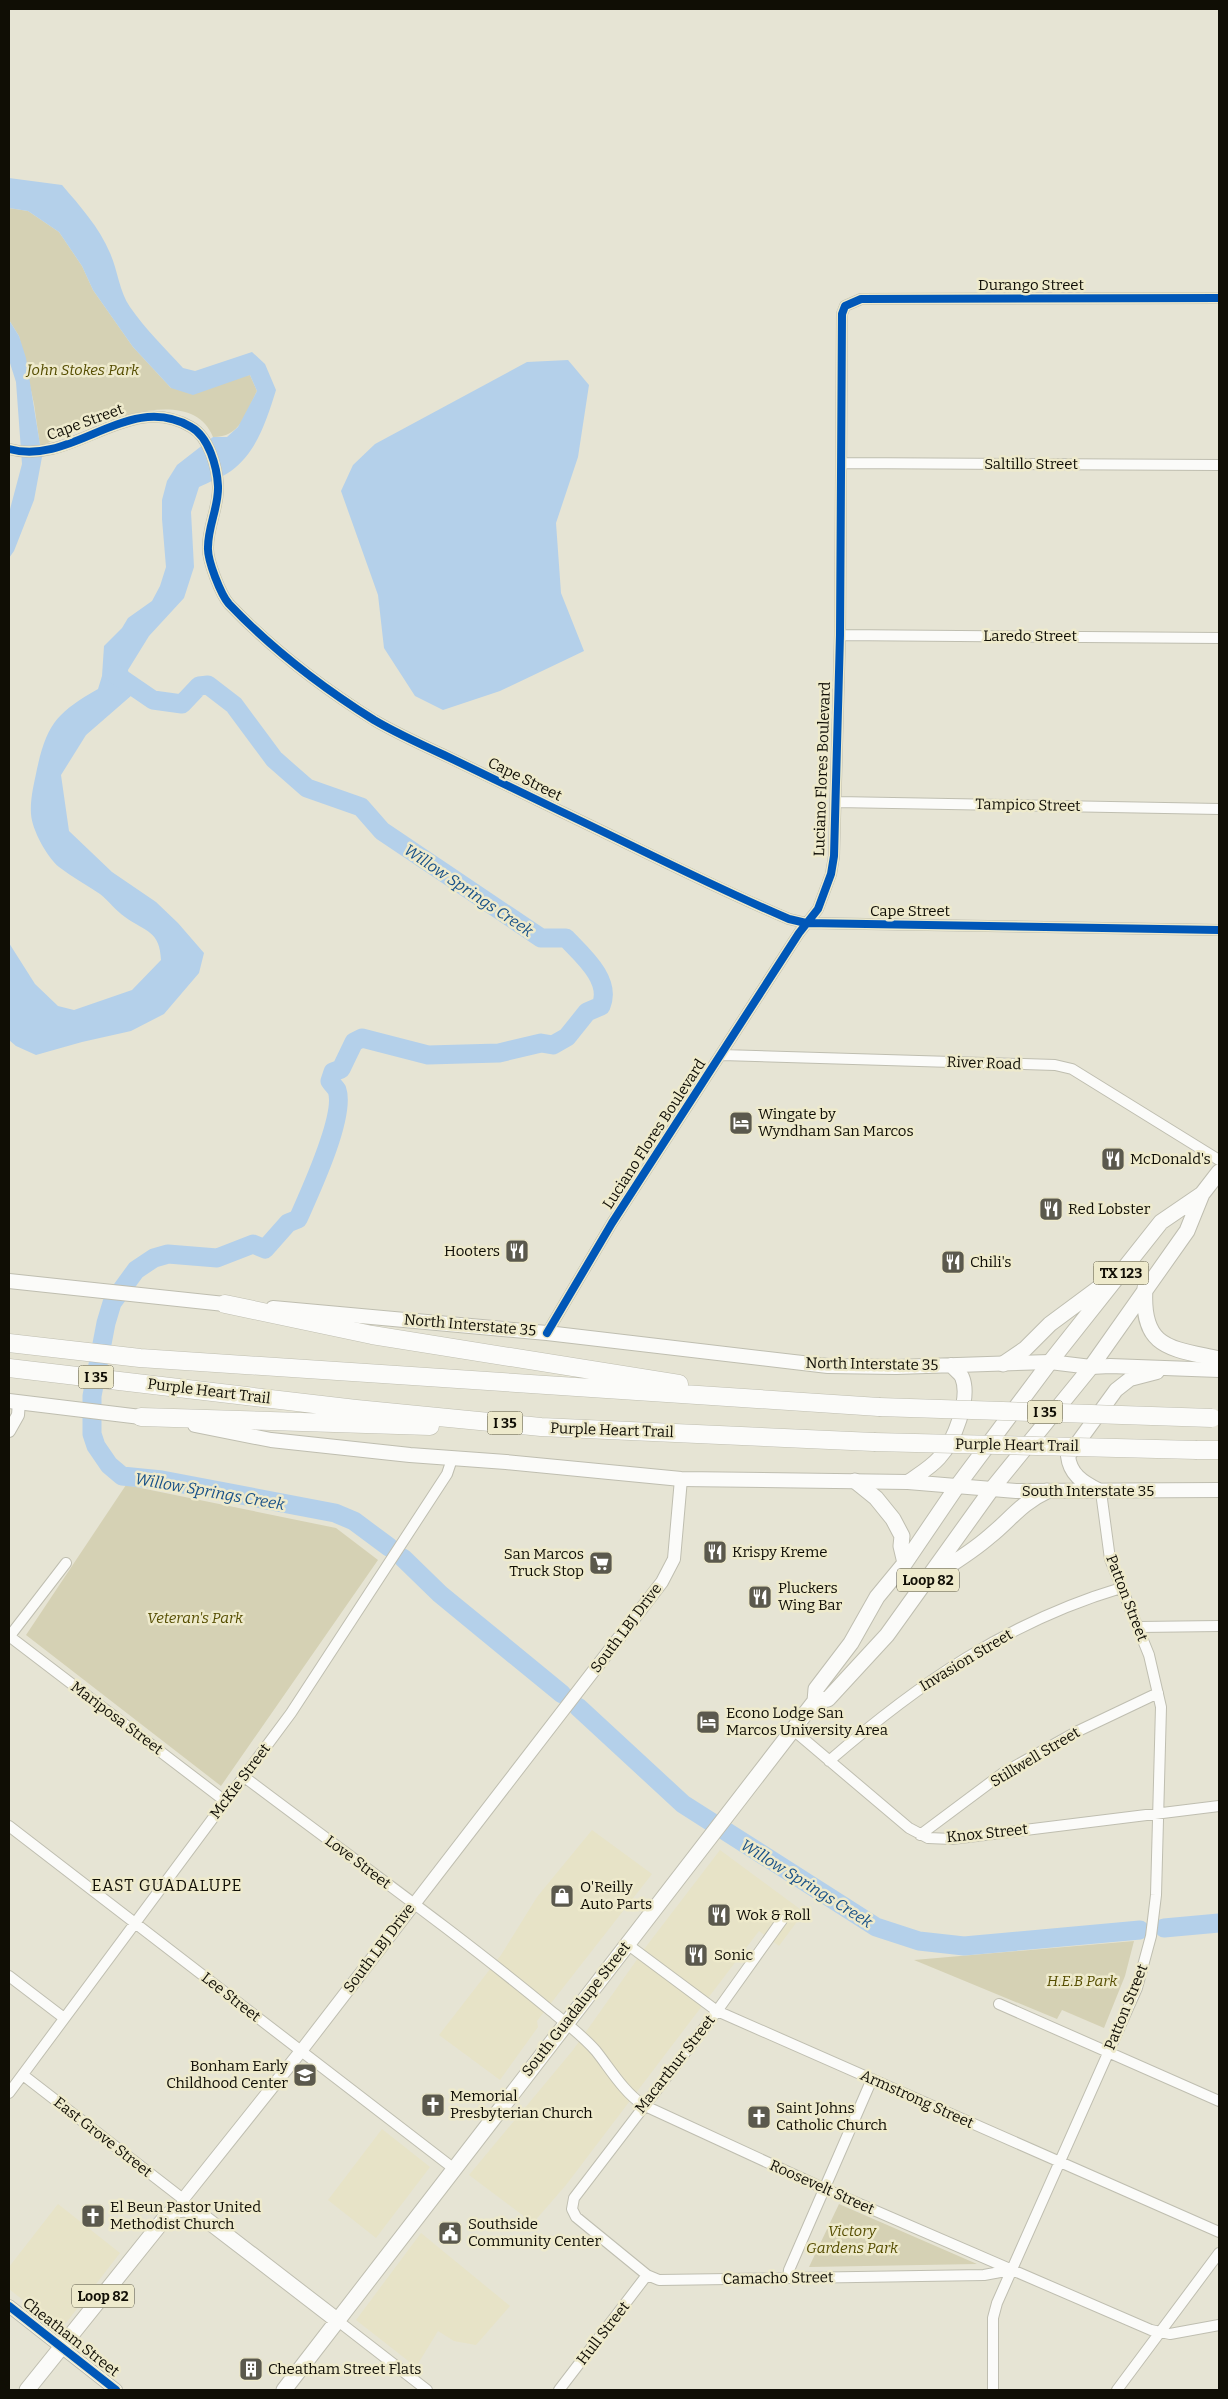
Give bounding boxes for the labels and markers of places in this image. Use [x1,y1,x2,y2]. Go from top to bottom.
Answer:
place label: Wingate by Wyndham San Marcos [758,1105,914,1140]
hotel icon: Wingate by Wyndham San Marcos [728,1110,754,1136]
restaurant icon: McDonald's [1100,1146,1126,1172]
place label: McDonald's [1130,1150,1211,1168]
restaurant icon: Red Lobster [1038,1196,1064,1222]
place label: Red Lobster [1068,1200,1151,1218]
restaurant icon: Hooters [504,1238,530,1264]
place label: Hooters [444,1242,500,1260]
restaurant icon: Chili's [940,1249,966,1275]
place label: Chili's [970,1253,1011,1271]
restaurant icon: Krispy Kreme [702,1539,728,1565]
place label: Krispy Kreme [732,1543,827,1561]
place label: San Marcos Truck Stop [504,1545,584,1580]
supermarket icon: San Marcos Truck Stop [588,1550,614,1576]
place label: Pluckers Wing Bar [778,1579,843,1614]
restaurant icon: Pluckers Wing Bar [747,1584,773,1610]
place label: Econo Lodge San Marcos University Area [726,1704,888,1739]
hotel icon: Econo Lodge San Marcos University Area [695,1709,721,1735]
place label: O'Reilly Auto Parts [580,1878,652,1913]
shop icon: O'Reilly Auto Parts [549,1883,575,1909]
restaurant icon: Wok & Roll [706,1902,732,1928]
place label: Wok & Roll [736,1906,811,1924]
restaurant icon: Sonic [683,1942,709,1968]
place label: Sonic [714,1946,753,1964]
place label: Bonham Early Childhood Center [166,2057,288,2092]
school or university icon: Bonham Early Childhood Center [292,2062,318,2088]
place label: Memorial Presbyterian Church [450,2087,593,2122]
church icon: Memorial Presbyterian Church [420,2092,446,2118]
place label: Saint Johns Catholic Church [776,2099,888,2134]
church icon: Saint Johns Catholic Church [746,2104,772,2130]
place label: El Beun Pastor United Methodist Church [110,2198,261,2233]
church icon: El Beun Pastor United Methodist Church [80,2203,106,2229]
place label: Southside Community Center [468,2215,601,2250]
public building icon: Southside Community Center [437,2220,463,2246]
building icon: Cheatham Street Flats [238,2356,264,2382]
place label: Cheatham Street Flats [268,2360,421,2378]

